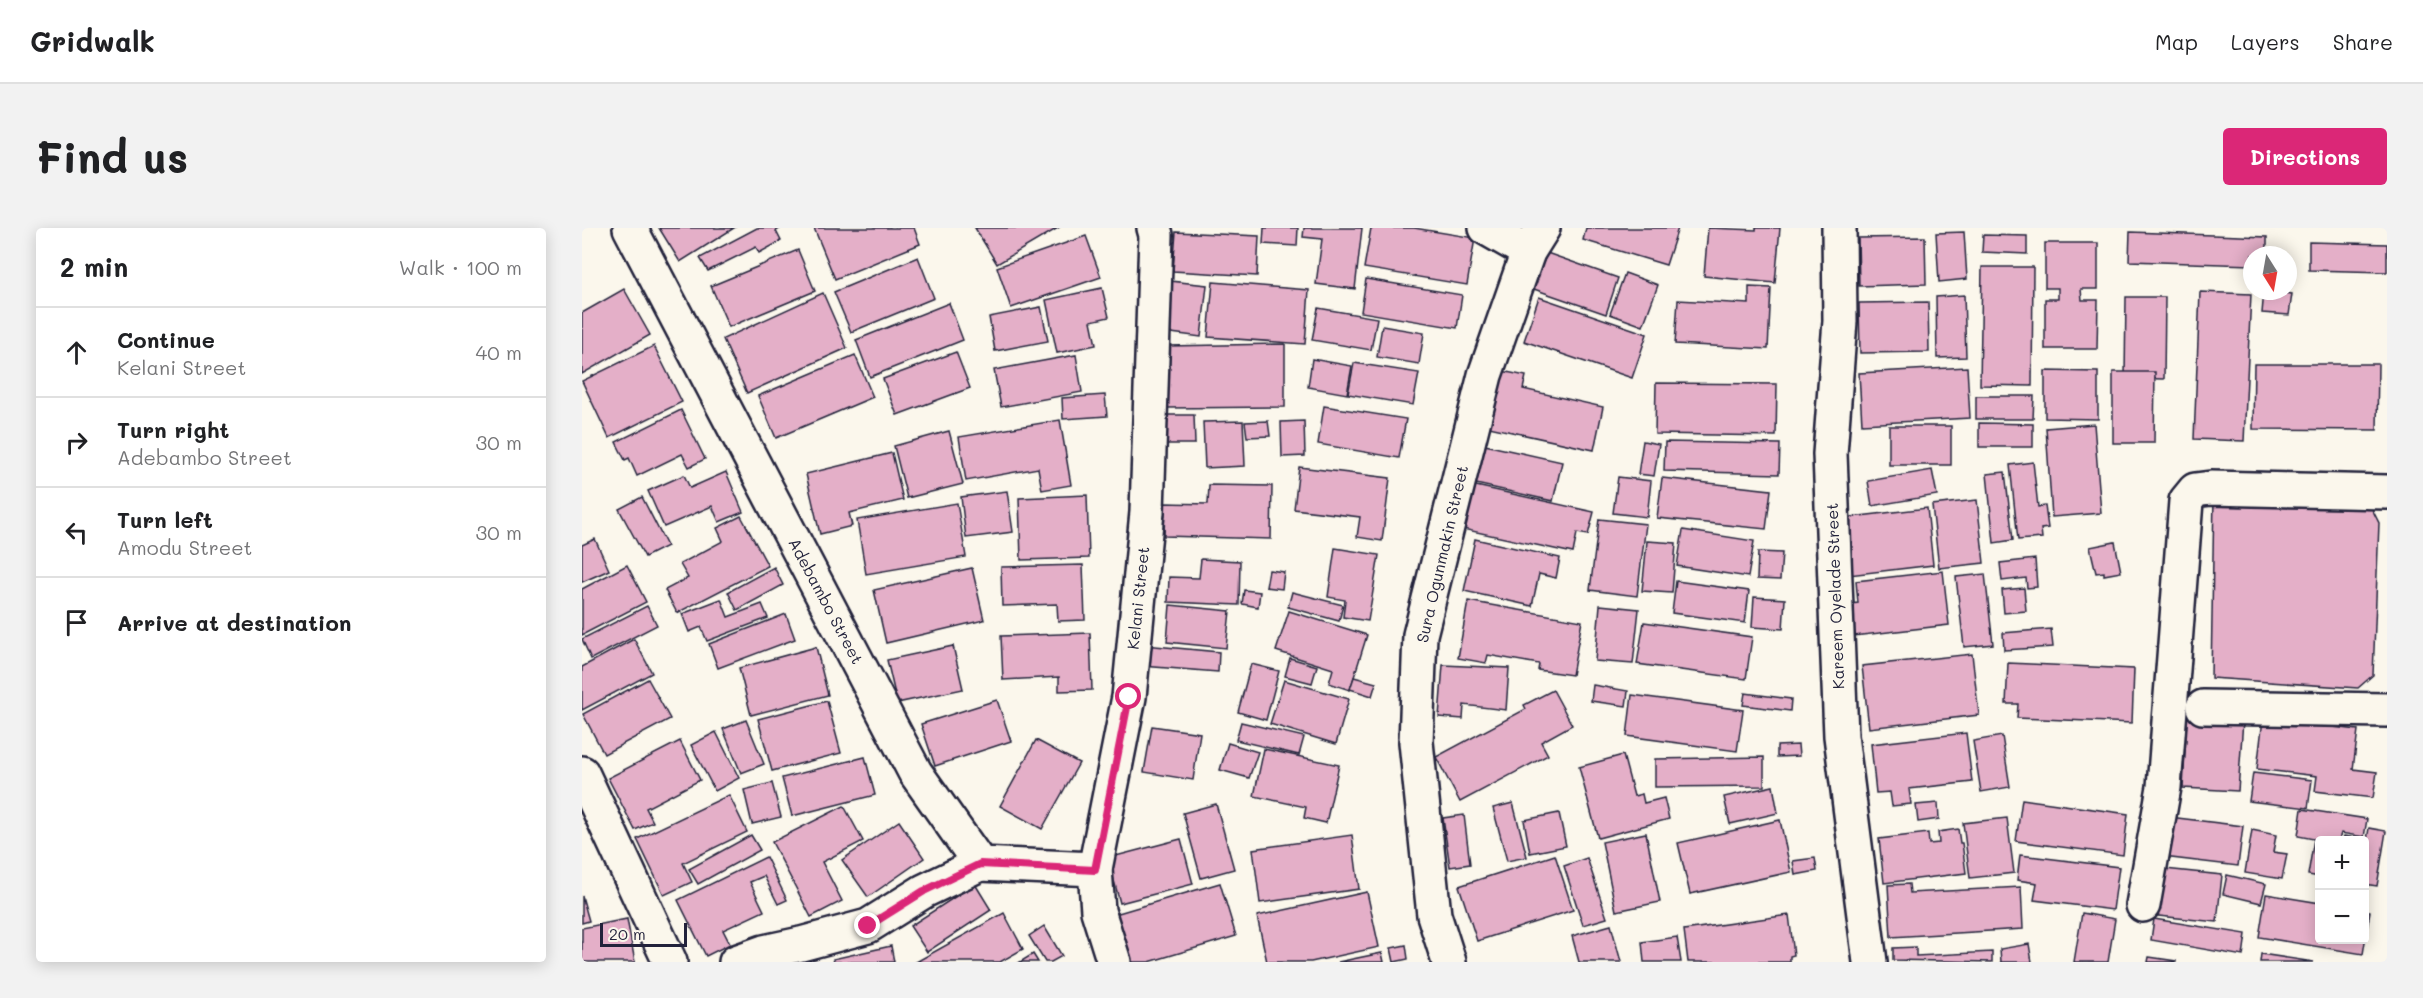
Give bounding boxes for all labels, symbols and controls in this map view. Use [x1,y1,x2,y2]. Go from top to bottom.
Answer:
text: Gridwalk [30,23,155,59]
text: Map [2155,28,2198,55]
text: Layers [2231,28,2300,55]
text: Share [2333,28,2393,55]
button: Directions [2223,128,2387,185]
text: Find us [36,129,188,184]
north arrow [2243,246,2297,300]
text: 2 min [60,250,128,284]
text: Walk · 100 m [399,254,522,280]
text: Continue [117,325,215,354]
icon: ahead [60,336,93,369]
text: 40 m [476,339,522,365]
text: Kelani Street [117,354,246,380]
text: Turn right [117,415,229,444]
icon: right [60,426,93,459]
text: 30 m [476,429,522,455]
text: Adebambo Street [117,444,292,470]
street label: Sura Ogunmakin Street [1411,463,1472,645]
street label: Kareem Oyelade Street [1821,503,1848,690]
text: Turn left [117,505,213,534]
icon: left [60,516,93,549]
text: 30 m [476,519,522,545]
text: Amodu Street [117,534,252,560]
street label: Adebambo Street [784,534,869,667]
street label: Kelani Street [1122,545,1153,650]
icon: arrive [60,606,93,639]
text: Arrive at destination [117,608,352,637]
route start [1115,683,1141,709]
map controls [2315,836,2369,944]
button: + [2315,836,2369,890]
button: − [2315,890,2369,944]
route end [854,912,880,938]
scale bar [600,920,687,948]
text: 20 m [609,923,646,944]

